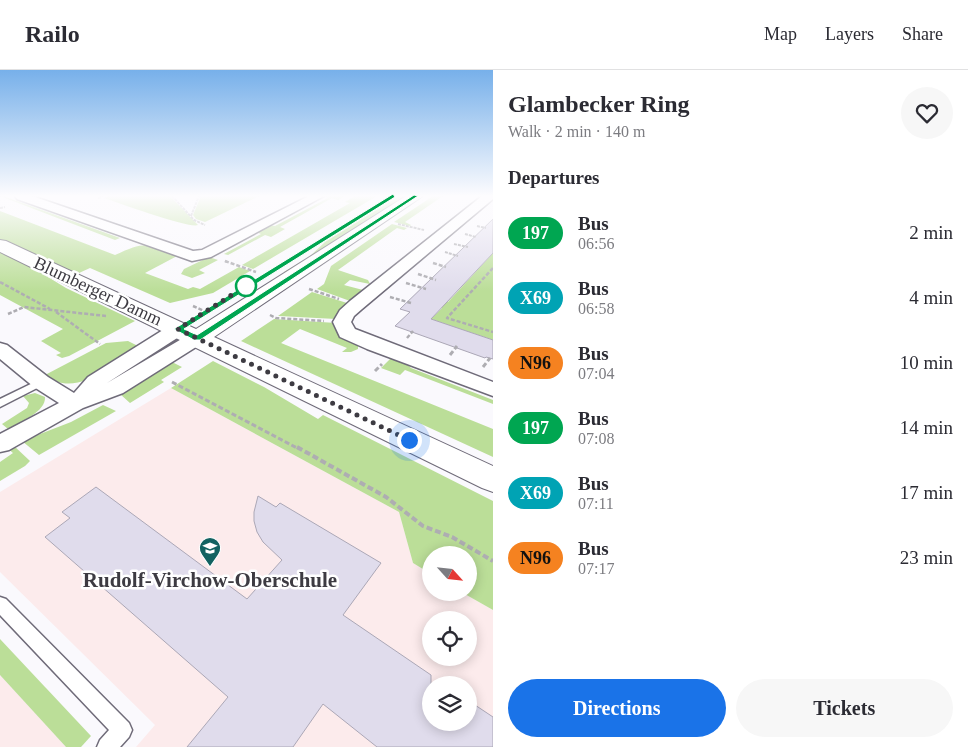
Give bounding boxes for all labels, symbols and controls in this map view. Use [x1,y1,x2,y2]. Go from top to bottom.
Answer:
text: Railo [25,21,80,47]
text: Map [764,24,797,44]
text: Layers [825,24,874,44]
text: Share [902,24,943,44]
button: heart [901,87,953,139]
text: Glambecker Ring [508,91,690,117]
text: Walk · 2 min · 140 m [508,123,645,140]
text: Departures [508,167,599,188]
text: Bus [578,213,609,234]
text: 2 min [909,222,953,243]
text: 197 [522,223,549,243]
text: 06:56 [578,235,614,252]
street label: Blumberger Damm [31,253,165,329]
unlabelled marker [235,275,257,297]
text: Bus [578,278,609,299]
text: 4 min [909,287,953,308]
text: X69 [520,288,551,308]
text: 06:58 [578,300,614,317]
text: Bus [578,343,609,364]
text: 10 min [900,352,953,373]
text: N96 [520,353,551,373]
text: 07:04 [578,365,614,382]
text: Bus [578,408,609,429]
text: 14 min [900,417,953,438]
text: 197 [522,418,549,438]
your location [397,428,422,453]
text: 07:08 [578,430,614,447]
text: Bus [578,473,609,494]
text: 17 min [900,482,953,503]
text: X69 [520,483,551,503]
text: 07:11 [578,495,614,512]
school or university icon: Rudolf-Virchow-Oberschule [198,536,222,567]
text: Bus [578,538,609,559]
north arrow [422,546,478,601]
map controls [422,546,477,731]
text: 23 min [900,547,953,568]
text: N96 [520,548,551,568]
text: 07:17 [578,560,614,577]
place label: Rudolf-Virchow-Oberschule [83,568,337,592]
button: locate [422,611,477,666]
button: layers [422,676,477,731]
button: Directions [508,679,726,737]
button: Tickets [736,679,953,737]

